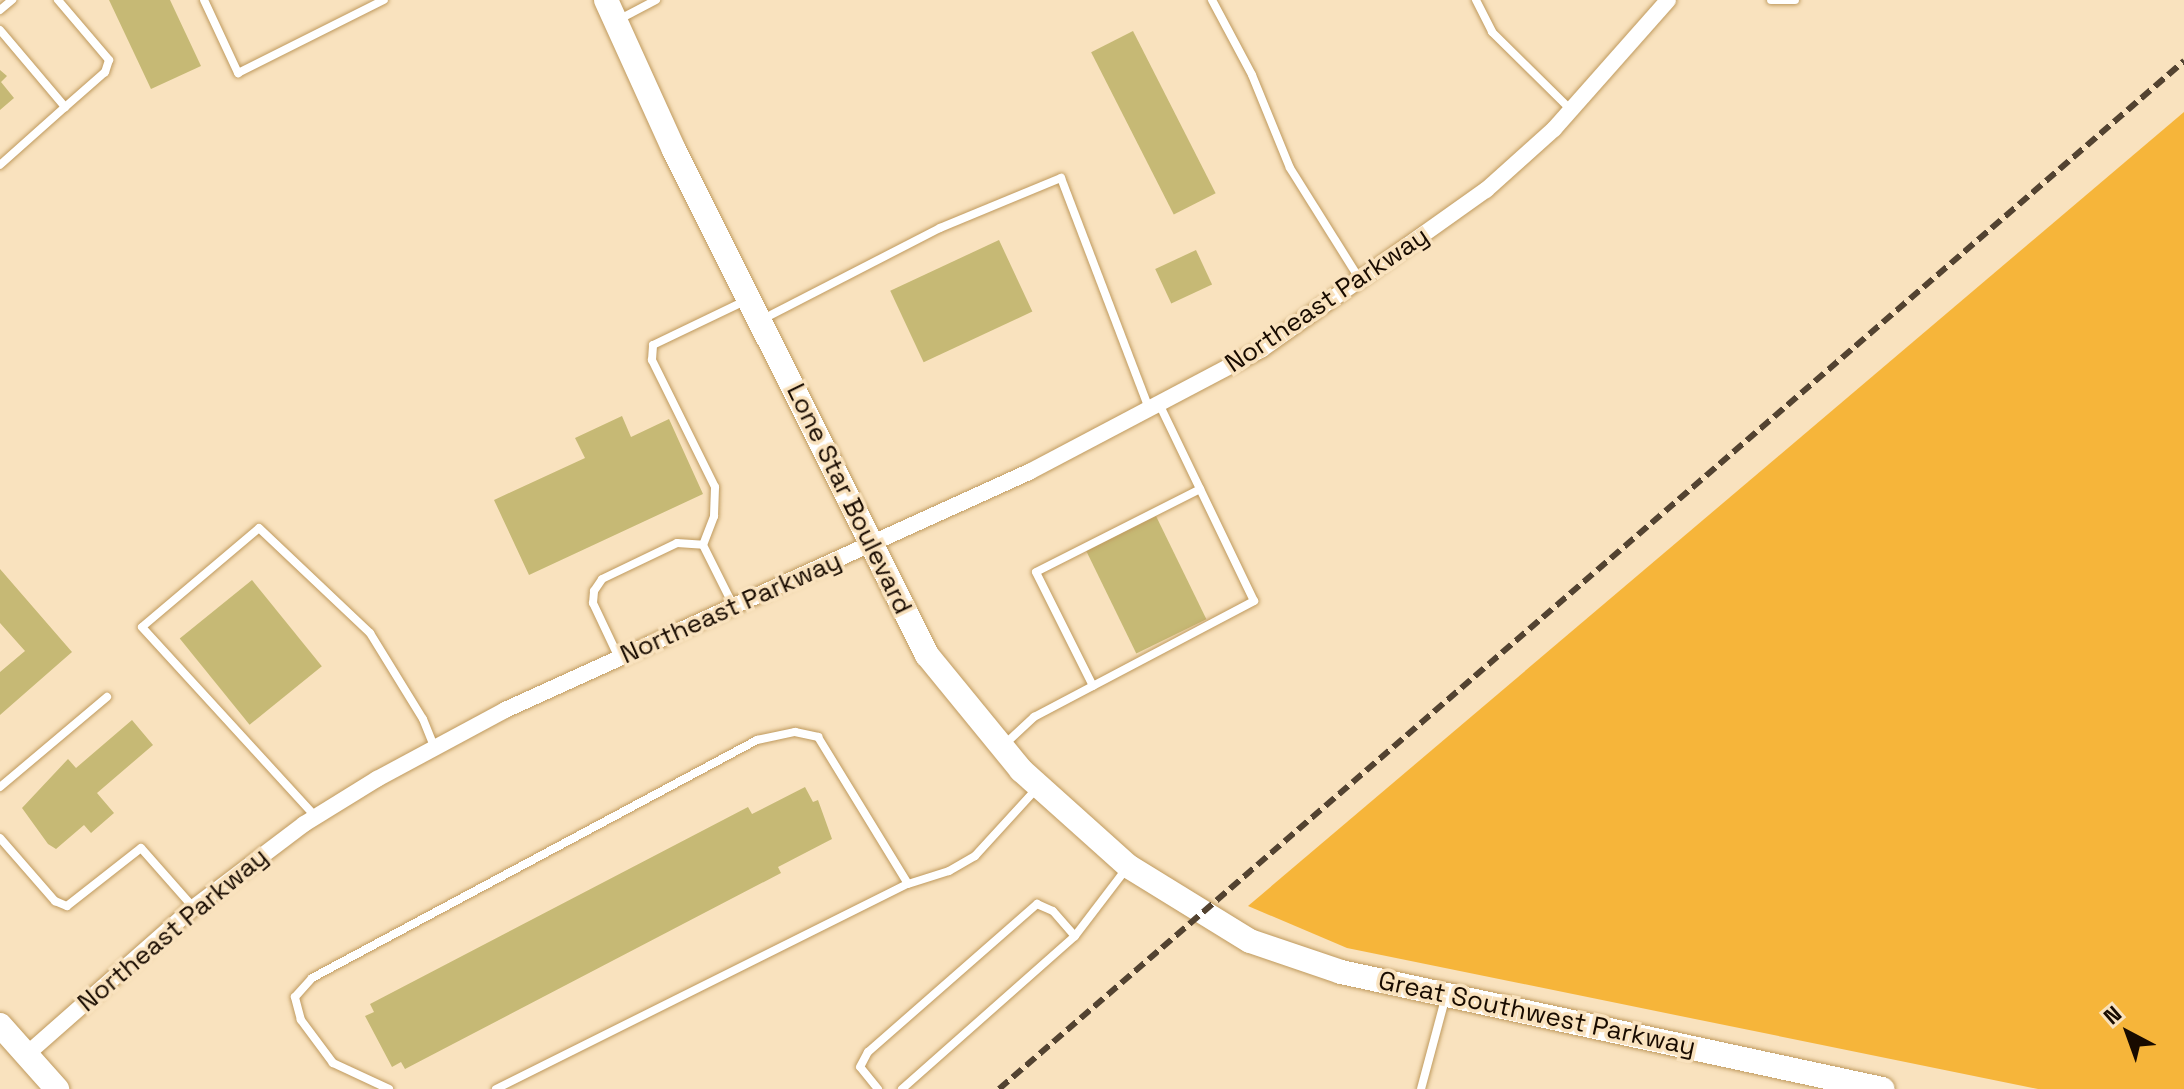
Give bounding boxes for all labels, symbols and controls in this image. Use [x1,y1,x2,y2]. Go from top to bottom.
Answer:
street label: Northeast Parkway [1219,220,1435,380]
street label: Lone Star Boulevard [780,379,918,619]
street label: Northeast Parkway [616,545,846,671]
street label: Northeast Parkway [72,841,274,1019]
street label: Great Southwest Parkway [1376,965,1698,1063]
north arrow [2088,993,2168,1073]
text: N [2098,999,2127,1030]

